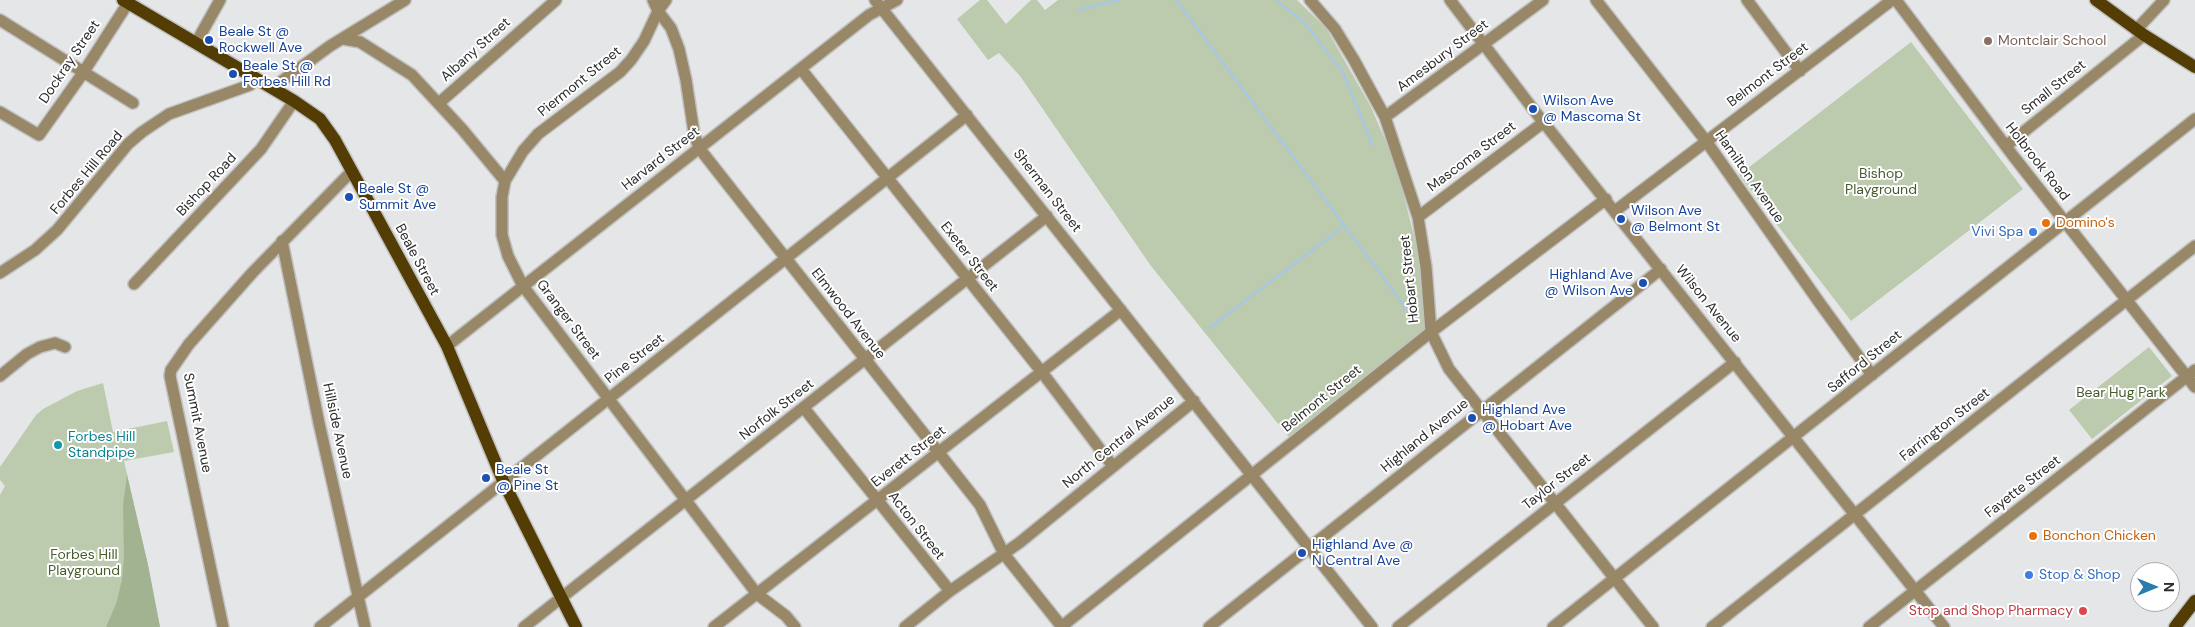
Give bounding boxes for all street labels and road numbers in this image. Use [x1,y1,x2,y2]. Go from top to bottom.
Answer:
street label: Albany Street [438,14,514,86]
street label: Amesbury Street [1394,16,1492,96]
street label: Dockray Street [36,17,104,107]
street label: Belmont Street [1724,39,1812,111]
street label: Piermont Street [535,43,625,121]
street label: Small Street [2018,57,2090,119]
street label: Mascoma Street [1425,118,1519,196]
street label: Holbrook Road [2001,120,2073,204]
street label: Harvard Street [619,123,703,195]
street label: Forbes Hill Road [47,128,127,218]
street label: Hamilton Avenue [1711,128,1787,226]
street label: Sherman Street [1009,146,1085,236]
street label: Bishop Road [173,150,241,220]
street label: Exeter Street [936,219,1002,295]
street label: Beale Street [391,221,443,299]
street label: Hobart Street [1397,234,1423,324]
street label: Wilson Avenue [1672,262,1744,346]
street label: Elmwood Avenue [807,265,889,363]
street label: Granger Street [533,277,603,363]
street label: Safford Street [1825,327,1905,397]
street label: Pine Street [602,331,668,387]
street label: Belmont Street [1279,362,1365,436]
street label: Summit Avenue [179,372,215,474]
street label: Norfolk Street [737,376,817,444]
street label: Hillside Avenue [319,382,355,480]
street label: Farrington Street [1897,385,1993,465]
street label: North Central Avenue [1060,392,1178,492]
street label: Highland Avenue [1378,396,1472,476]
street label: Everett Street [868,423,950,491]
street label: Taylor Street [1520,450,1594,514]
street label: Fayette Street [1982,452,2064,522]
street label: Acton Street [884,489,948,563]

